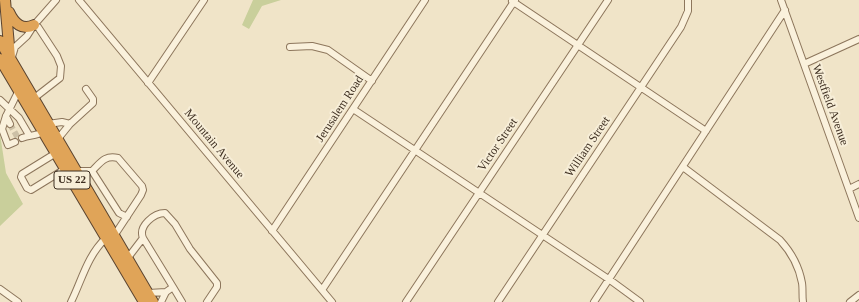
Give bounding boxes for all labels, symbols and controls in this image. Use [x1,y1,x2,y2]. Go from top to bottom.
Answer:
street label: Westfield Avenue [809,63,851,147]
street label: Jerusalem Road [313,73,367,145]
street label: Mountain Avenue [181,106,247,182]
street label: William Street [563,114,613,180]
street label: Victor Street [475,116,521,174]
road number: US 22 [54,171,90,189]

